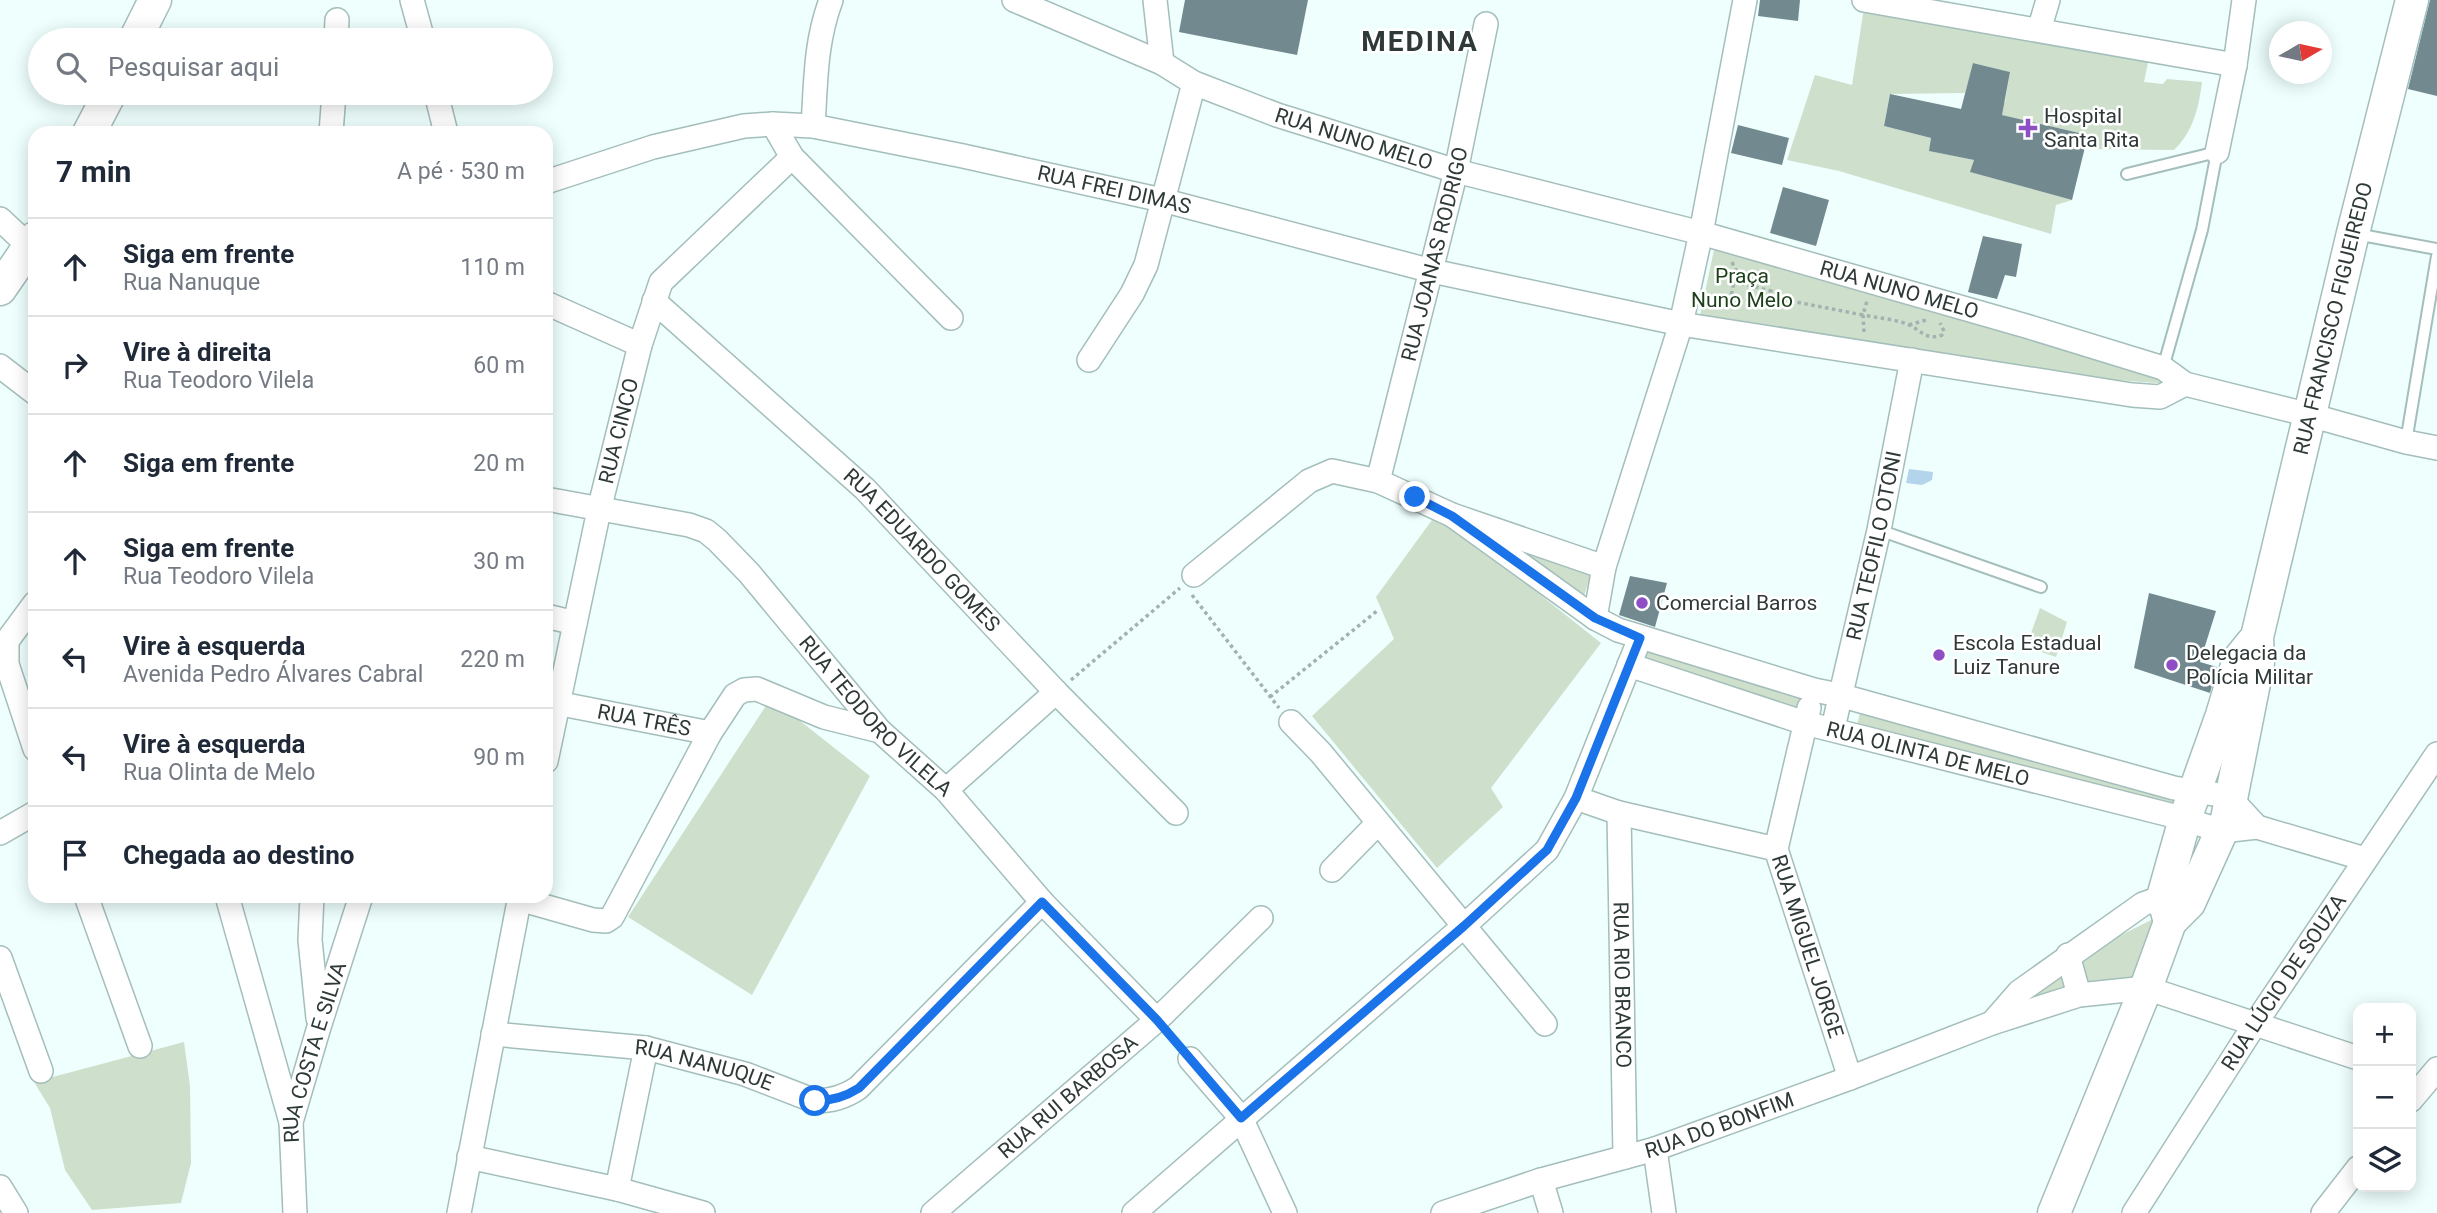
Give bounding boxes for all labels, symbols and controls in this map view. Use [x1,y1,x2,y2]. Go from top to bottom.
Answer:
north arrow [2269,21,2332,84]
district label: MEDINA [1361,25,1479,58]
search box [28,28,553,105]
icon: search [52,48,90,86]
text: Pesquisar aqui [108,52,279,82]
street label: RUA NUNO MELO [1272,103,1436,175]
place label: Hospital Santa Rita [2044,104,2139,152]
marker: Hospital Santa Rita [2018,118,2038,138]
street label: RUA JOANAS RODRIGO [1397,145,1473,364]
text: 7 min [56,154,131,189]
text: A pé · 530 m [397,158,525,185]
street label: RUA FREI DIMAS [1035,161,1194,219]
street label: RUA FRANCISCO FIGUEIREDO [2289,179,2377,457]
text: Siga em frente [123,239,294,269]
icon: ahead [56,248,94,286]
text: 110 m [460,254,525,281]
street label: RUA NUNO MELO [1817,256,1981,324]
park label: Praça Nuno Melo [1691,264,1793,312]
text: Rua Nanuque [123,269,260,296]
text: Vire à direita [123,337,271,367]
icon: right [56,346,94,384]
text: 60 m [473,352,525,379]
text: Rua Teodoro Vilela [123,367,314,394]
street label: RUA CINCO [594,376,643,486]
icon: ahead [56,444,94,482]
text: Siga em frente [123,448,294,478]
street label: RUA TEOFILO OTONI [1842,449,1906,643]
text: 20 m [473,450,525,477]
street label: RUA EDUARDO GOMES [839,464,1005,637]
route end [1399,481,1430,512]
text: Siga em frente [123,533,294,563]
icon: ahead [56,542,94,580]
text: 30 m [473,548,525,575]
text: Rua Teodoro Vilela [123,563,314,590]
place label: Comercial Barros [1656,591,1817,615]
marker: Comercial Barros [1634,595,1650,611]
text: Vire à esquerda [123,631,306,661]
street label: RUA TEODORO VILELA [794,631,957,802]
place label: Escola Estadual Luiz Tanure [1953,631,2102,679]
icon: left [56,640,94,678]
place label: Delegacia da Polícia Militar [2186,641,2313,689]
text: 220 m [460,646,525,673]
marker: Escola Estadual Luiz Tanure [1931,647,1947,663]
marker: Delegacia da Polícia Militar [2164,657,2180,673]
text: Avenida Pedro Álvares Cabral [123,661,423,688]
street label: RUA TRÊS [595,699,693,741]
street label: RUA OLINTA DE MELO [1824,717,2032,791]
text: Vire à esquerda [123,729,306,759]
icon: left [56,738,94,776]
text: 90 m [473,744,525,771]
text: Rua Olinta de Melo [123,759,315,786]
icon: arrive [56,836,94,874]
text: Chegada ao destino [123,840,354,870]
street label: RUA MIGUEL JORGE [1767,852,1848,1041]
street label: RUA LÚCIO DE SOUZA [2216,889,2351,1075]
street label: RUA RIO BRANCO [1609,902,1635,1068]
street label: RUA COSTA E SILVA [279,959,351,1143]
map controls [2353,1003,2416,1192]
button: + [2353,1003,2416,1066]
street label: RUA RUI BARBOSA [993,1030,1143,1163]
street label: RUA NANUQUE [634,1035,777,1096]
button: − [2353,1066,2416,1129]
route start [799,1085,830,1116]
street label: RUA DO BONFIM [1642,1087,1797,1163]
button: layers [2353,1129,2416,1192]

